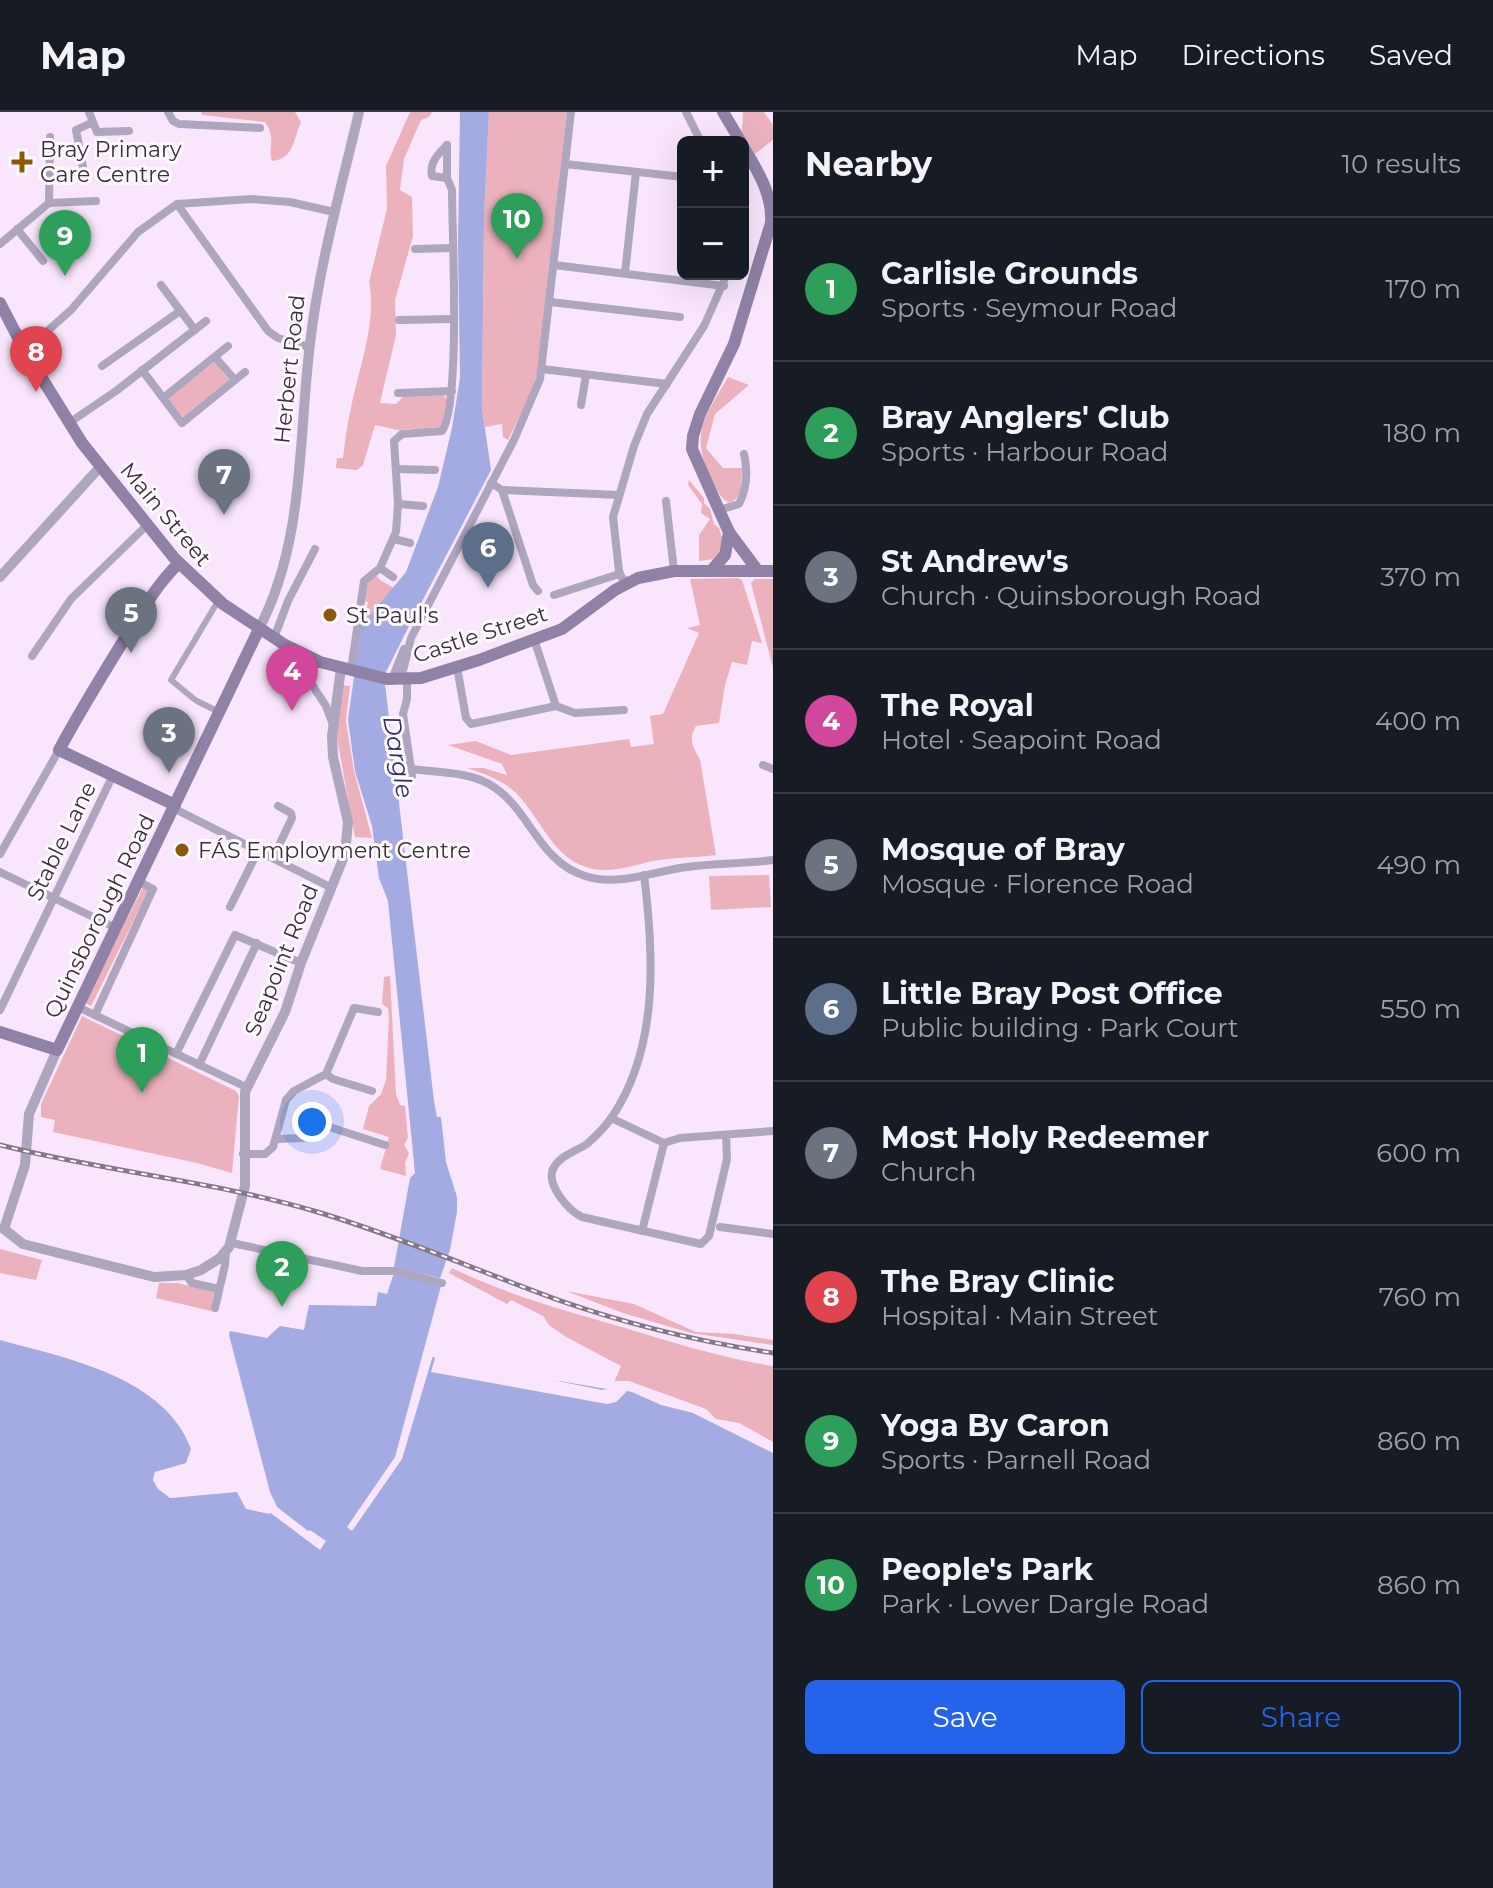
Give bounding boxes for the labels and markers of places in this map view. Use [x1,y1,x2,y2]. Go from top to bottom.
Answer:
place label: Bray Primary Care Centre [40,136,182,188]
marker: Bray Primary Care Centre [11,151,33,173]
pin: 10 [491,193,543,259]
pin: 9 [39,210,91,276]
pin: 8 [10,326,62,392]
pin: 7 [198,449,250,515]
pin: 6 [462,522,514,588]
pin: 5 [105,587,157,653]
place label: St Paul's [346,602,439,629]
marker: St Paul's [321,606,339,624]
pin: 4 [266,645,318,711]
pin: 3 [143,707,195,773]
place label: FÁS Employment Centre [198,837,471,864]
marker: FÁS Employment Centre [173,841,191,859]
pin: 1 [116,1027,168,1093]
pin: 2 [256,1241,308,1307]

